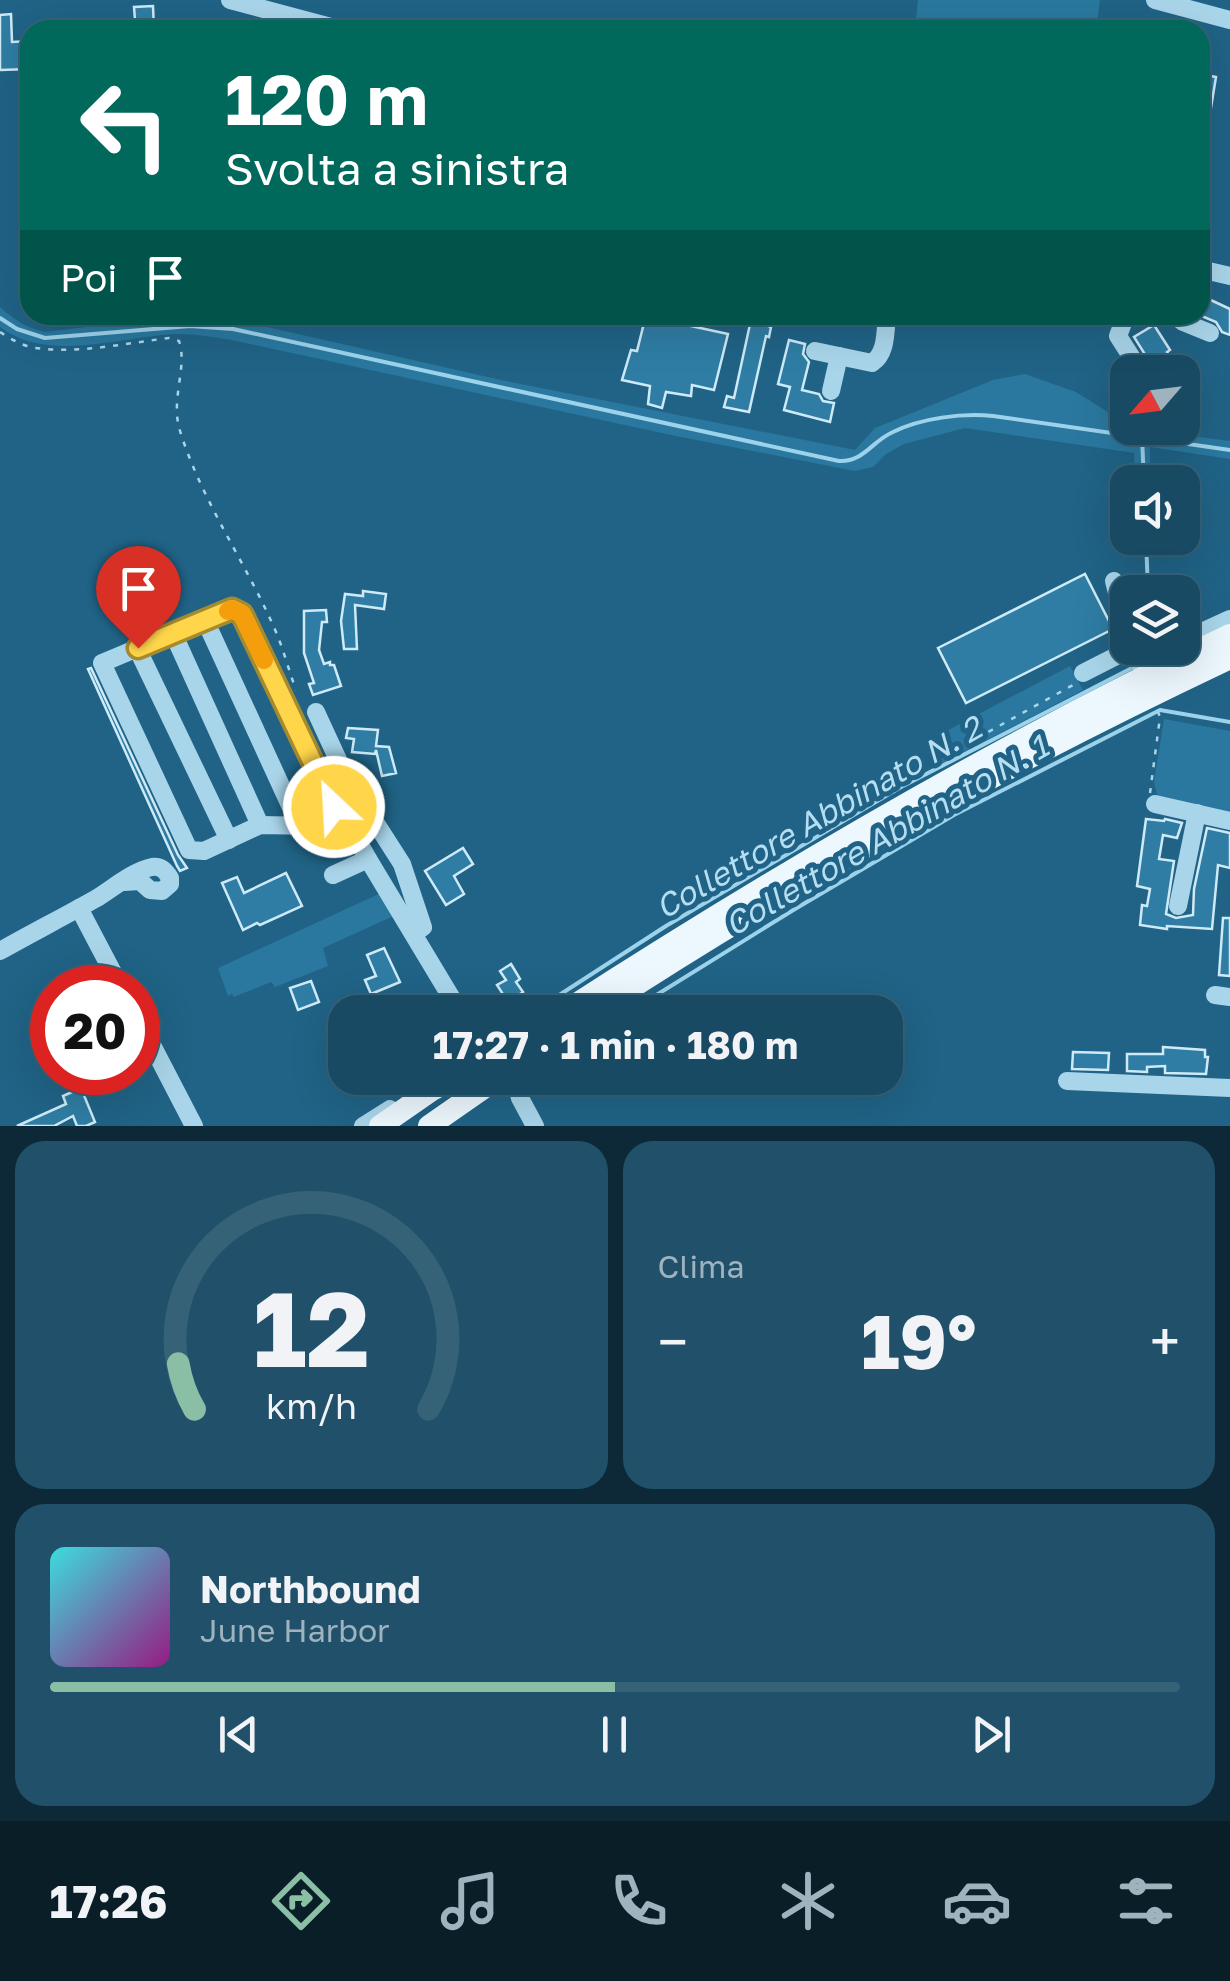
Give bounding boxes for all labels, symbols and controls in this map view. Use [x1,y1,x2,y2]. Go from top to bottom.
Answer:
text: 120 m [225,56,428,140]
icon: left [60,60,190,190]
text: Svolta a sinistra [225,141,570,195]
icon: arrive [138,250,193,305]
text: Poi [60,255,118,300]
north arrow [1110,355,1200,445]
map controls [1110,355,1200,665]
button: sound [1110,465,1200,555]
pin [96,546,181,649]
icon: arrive [111,561,166,616]
button: layers [1110,575,1200,665]
water label: Collettore Abbinato N. 2 [648,706,991,926]
water label: Collettore Abbinato N. 1 [718,727,1055,943]
position arrow [282,755,386,859]
speed limit sign: 20 [30,965,160,1095]
text: 17:27 · 1 min · 180 m [433,1022,798,1067]
text: Clima [658,1247,744,1285]
text: 12 [253,1265,370,1390]
text: 19° [861,1295,977,1386]
text: − [658,1308,688,1374]
text: + [1150,1308,1180,1374]
text: km/h [266,1384,357,1427]
text: Northbound [200,1566,421,1611]
text: June Harbor [200,1611,390,1649]
icon: previous [211,1707,266,1762]
icon: pause [587,1707,642,1762]
icon: next [964,1707,1019,1762]
icon: directions [266,1866,336,1936]
icon: music [435,1866,505,1936]
icon: phone [604,1866,674,1936]
icon: climate [773,1866,843,1936]
icon: car [942,1866,1012,1936]
icon: filters [1111,1866,1181,1936]
text: 17:26 [49,1874,168,1928]

